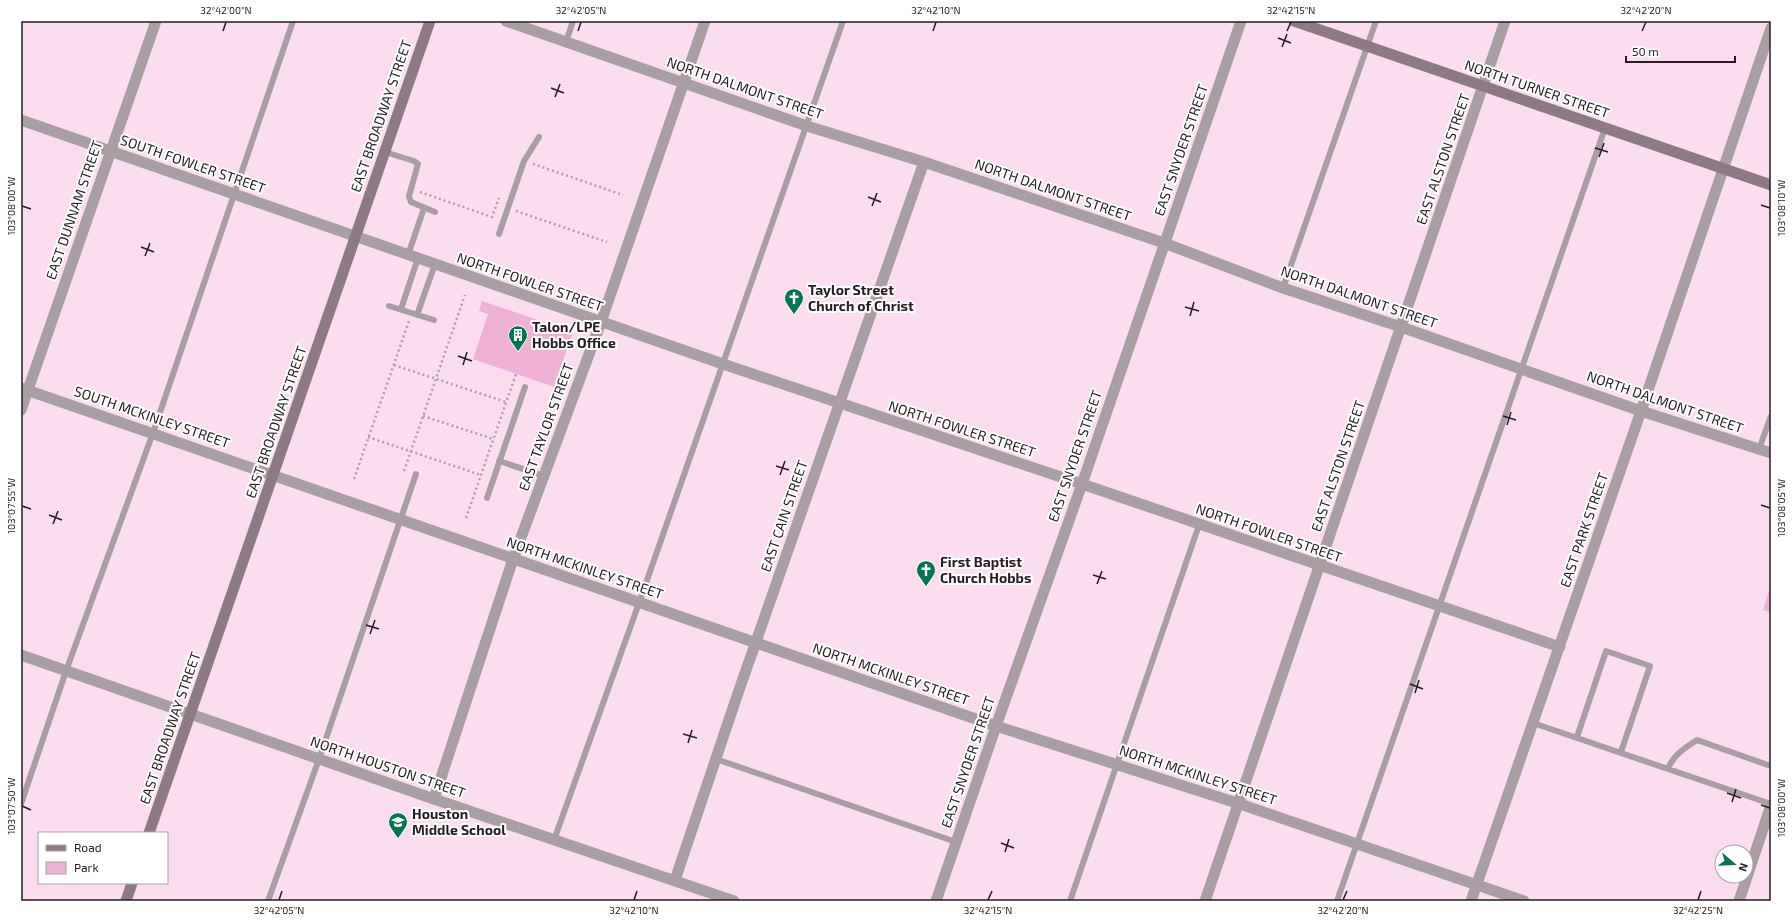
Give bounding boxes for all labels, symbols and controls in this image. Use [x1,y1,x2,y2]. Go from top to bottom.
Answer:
text: 32°42'00"N [200,4,252,16]
text: 32°42'05"N [556,4,606,16]
text: 32°42'10"N [911,4,961,16]
text: 32°42'15"N [1267,4,1315,16]
text: 32°42'20"N [1621,4,1671,16]
street label: EAST BROADWAY STREET [346,37,415,194]
scale bar [1626,38,1735,64]
text: 50 m [1632,44,1659,58]
street label: NORTH DALMONT STREET [665,53,826,122]
street label: NORTH TURNER STREET [1463,56,1612,121]
street label: EAST SNYDER STREET [1150,82,1211,218]
street label: EAST ALSTON STREET [1412,91,1473,227]
street label: SOUTH FOWLER STREET [118,131,268,196]
street label: EAST DUNNAM STREET [42,138,105,282]
street label: NORTH DALMONT STREET [973,155,1134,224]
text: 103°08'00"W [5,176,17,235]
text: 103°08'10"W [1775,179,1787,236]
street label: NORTH FOWLER STREET [455,248,606,315]
street label: NORTH DALMONT STREET [1279,262,1440,331]
place label: Taylor Street Church of Christ [808,281,914,314]
church icon: Taylor Street Church of Christ [783,287,805,315]
place label: Talon/LPE Hobbs Office [532,318,616,351]
building icon: Talon/LPE Hobbs Office [507,324,529,352]
street label: EAST BROADWAY STREET [241,343,310,500]
street label: EAST TAYLOR STREET [514,361,577,493]
street label: NORTH DALMONT STREET [1585,367,1746,436]
street label: SOUTH MCKINLEY STREET [72,382,232,451]
street label: EAST SNYDER STREET [1044,388,1105,524]
street label: NORTH FOWLER STREET [886,397,1038,460]
street label: EAST ALSTON STREET [1307,398,1368,534]
street label: EAST CAIN STREET [756,458,811,574]
street label: EAST PARK STREET [1556,470,1611,589]
text: 103°07'55"W [5,477,17,534]
text: 103°08'05"W [1775,479,1787,537]
street label: NORTH FOWLER STREET [1194,499,1345,566]
street label: NORTH MCKINLEY STREET [505,533,666,602]
place label: First Baptist Church Hobbs [940,553,1031,586]
church icon: First Baptist Church Hobbs [915,559,937,587]
street label: NORTH MCKINLEY STREET [811,639,972,708]
street label: EAST BROADWAY STREET [135,649,204,806]
street label: EAST SNYDER STREET [937,694,998,830]
street label: NORTH HOUSTON STREET [308,732,468,801]
street label: NORTH MCKINLEY STREET [1117,741,1279,808]
text: 103°07'50"W [5,777,17,834]
text: 103°08'00"W [1775,778,1787,837]
place label: Houston Middle School [412,805,506,838]
school or university icon: Houston Middle School [387,811,409,839]
legend [38,832,168,884]
text: Road [74,840,102,854]
north arrow [1714,844,1754,884]
text: Park [74,860,99,874]
text: N [1736,862,1751,873]
text: 32°42'05"N [254,904,304,916]
text: 32°42'10"N [609,904,659,916]
text: 32°42'15"N [964,904,1012,916]
text: 32°42'20"N [1318,904,1368,916]
text: 32°42'25"N [1673,904,1723,916]

